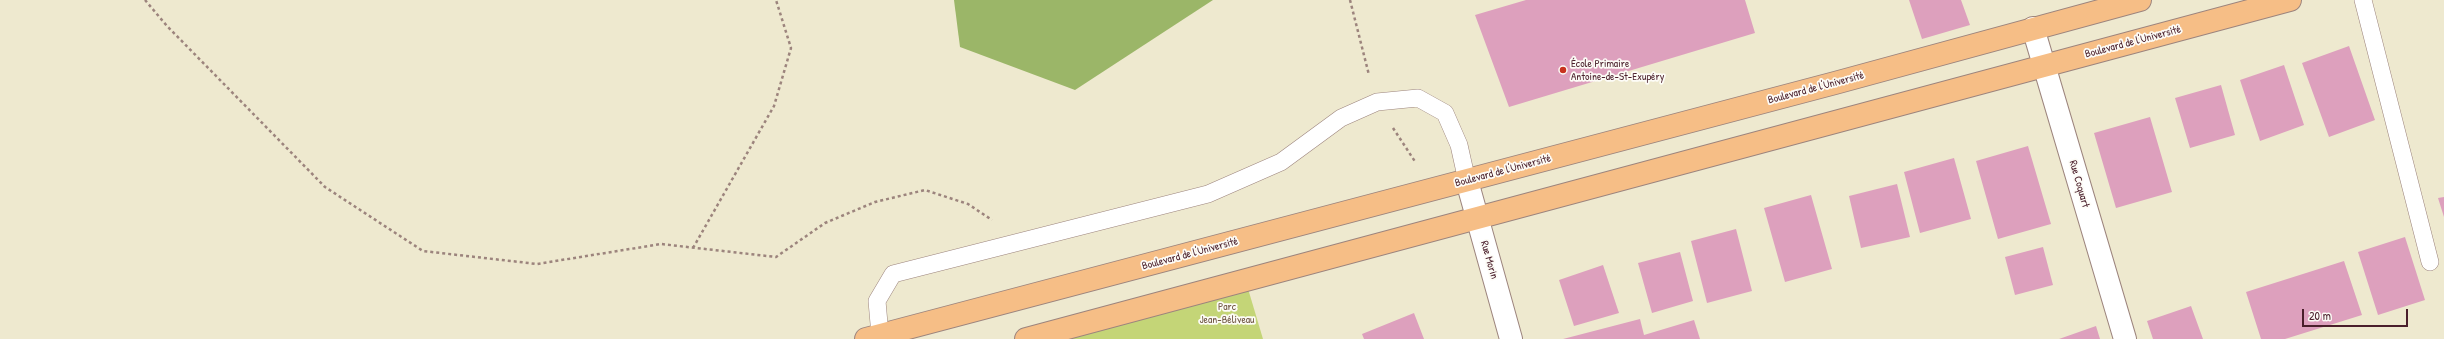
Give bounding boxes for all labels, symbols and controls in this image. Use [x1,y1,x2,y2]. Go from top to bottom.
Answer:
street label: Boulevard de l'Université [2084,23,2182,61]
place label: École Primaire Antoine-de-St-Exupéry [1571,57,1664,83]
marker: École Primaire Antoine-de-St-Exupéry [1558,65,1568,75]
street label: Boulevard de l'Université [1767,69,1865,107]
street label: Boulevard de l'Université [1454,152,1552,190]
street label: Rue Coquart [2066,159,2092,209]
street label: Boulevard de l'Université [1141,235,1239,273]
street label: Rue Morin [1477,239,1501,281]
park label: Parc Jean-Béliveau [1199,300,1255,326]
scale bar [2304,301,2410,327]
text: 20 m [2309,307,2331,324]

